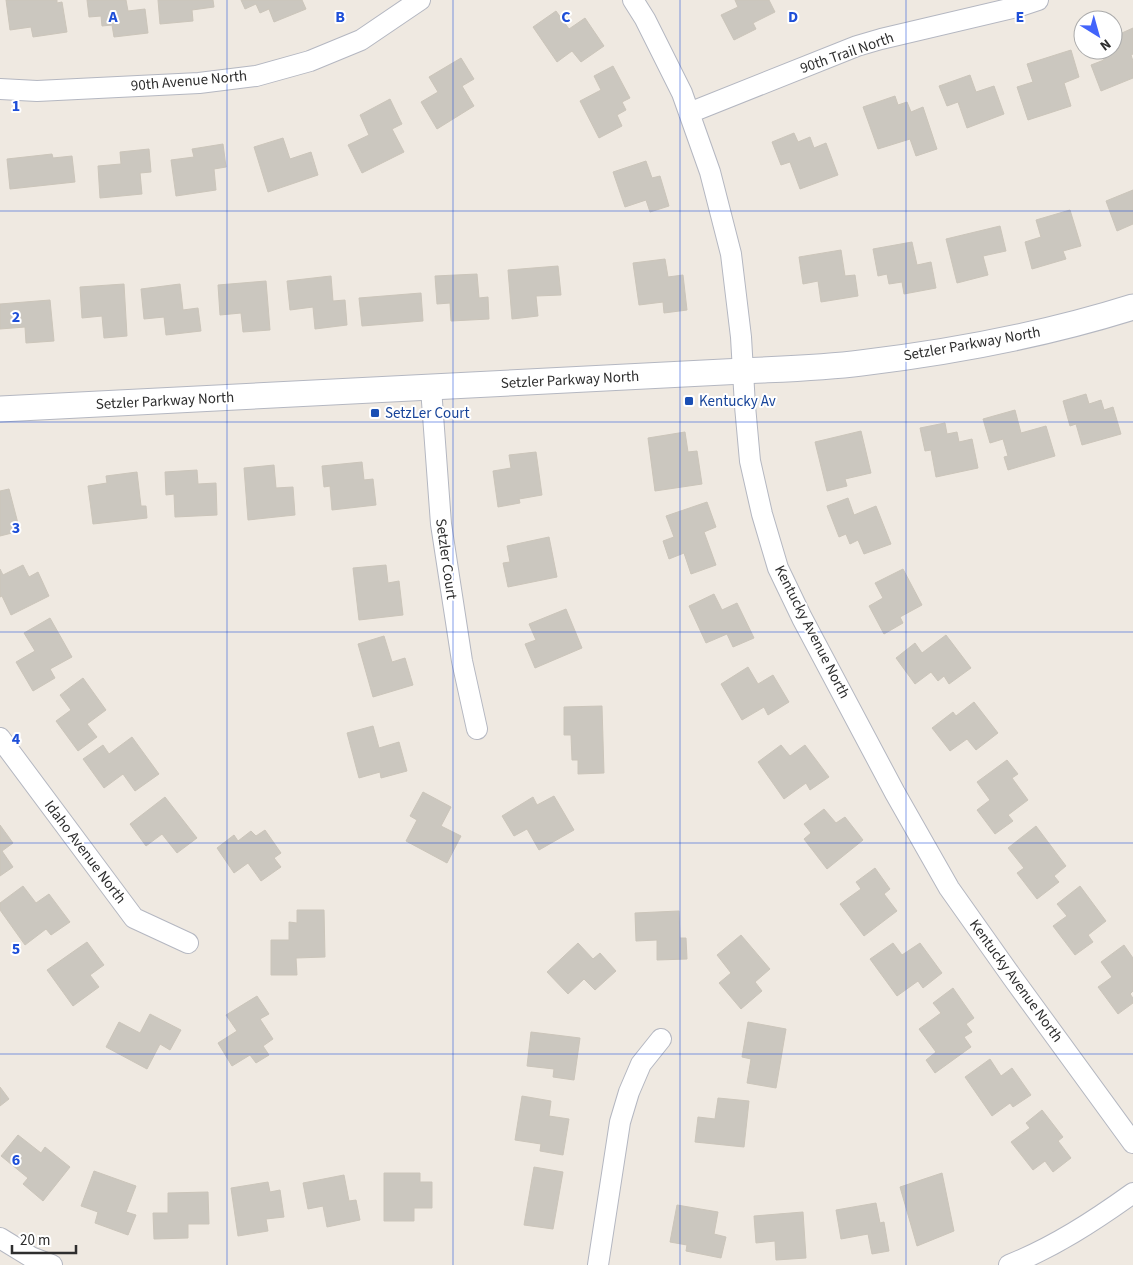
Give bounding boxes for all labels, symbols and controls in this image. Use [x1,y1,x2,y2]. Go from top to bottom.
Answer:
text: A [107,6,118,28]
text: B [335,6,345,28]
text: C [561,6,571,28]
text: D [788,6,798,28]
text: E [1016,6,1024,28]
north arrow [1073,10,1123,60]
street label: 90th Trail North [797,27,897,79]
text: N [1095,34,1115,55]
street label: 90th Avenue North [130,65,248,97]
text: 1 [12,95,20,117]
text: 2 [12,306,20,328]
street label: Setzler Parkway North [902,322,1042,366]
street label: Setzler Parkway North [500,366,640,394]
street label: Setzler Parkway North [95,387,235,415]
place label: Kentucky Av [699,391,776,412]
marker: Kentucky Av [683,395,695,407]
place label: SetzLer Court [385,403,470,424]
marker: SetzLer Court [369,407,381,419]
text: 3 [12,517,20,539]
street label: Setzler Court [430,517,462,601]
street label: Kentucky Avenue North [769,562,855,702]
text: 4 [12,728,21,750]
street label: Idaho Avenue North [39,796,131,908]
street label: Kentucky Avenue North [964,915,1068,1047]
text: 5 [12,938,20,960]
text: 6 [12,1149,20,1171]
scale bar [12,1222,76,1254]
text: 20 m [20,1230,50,1251]

